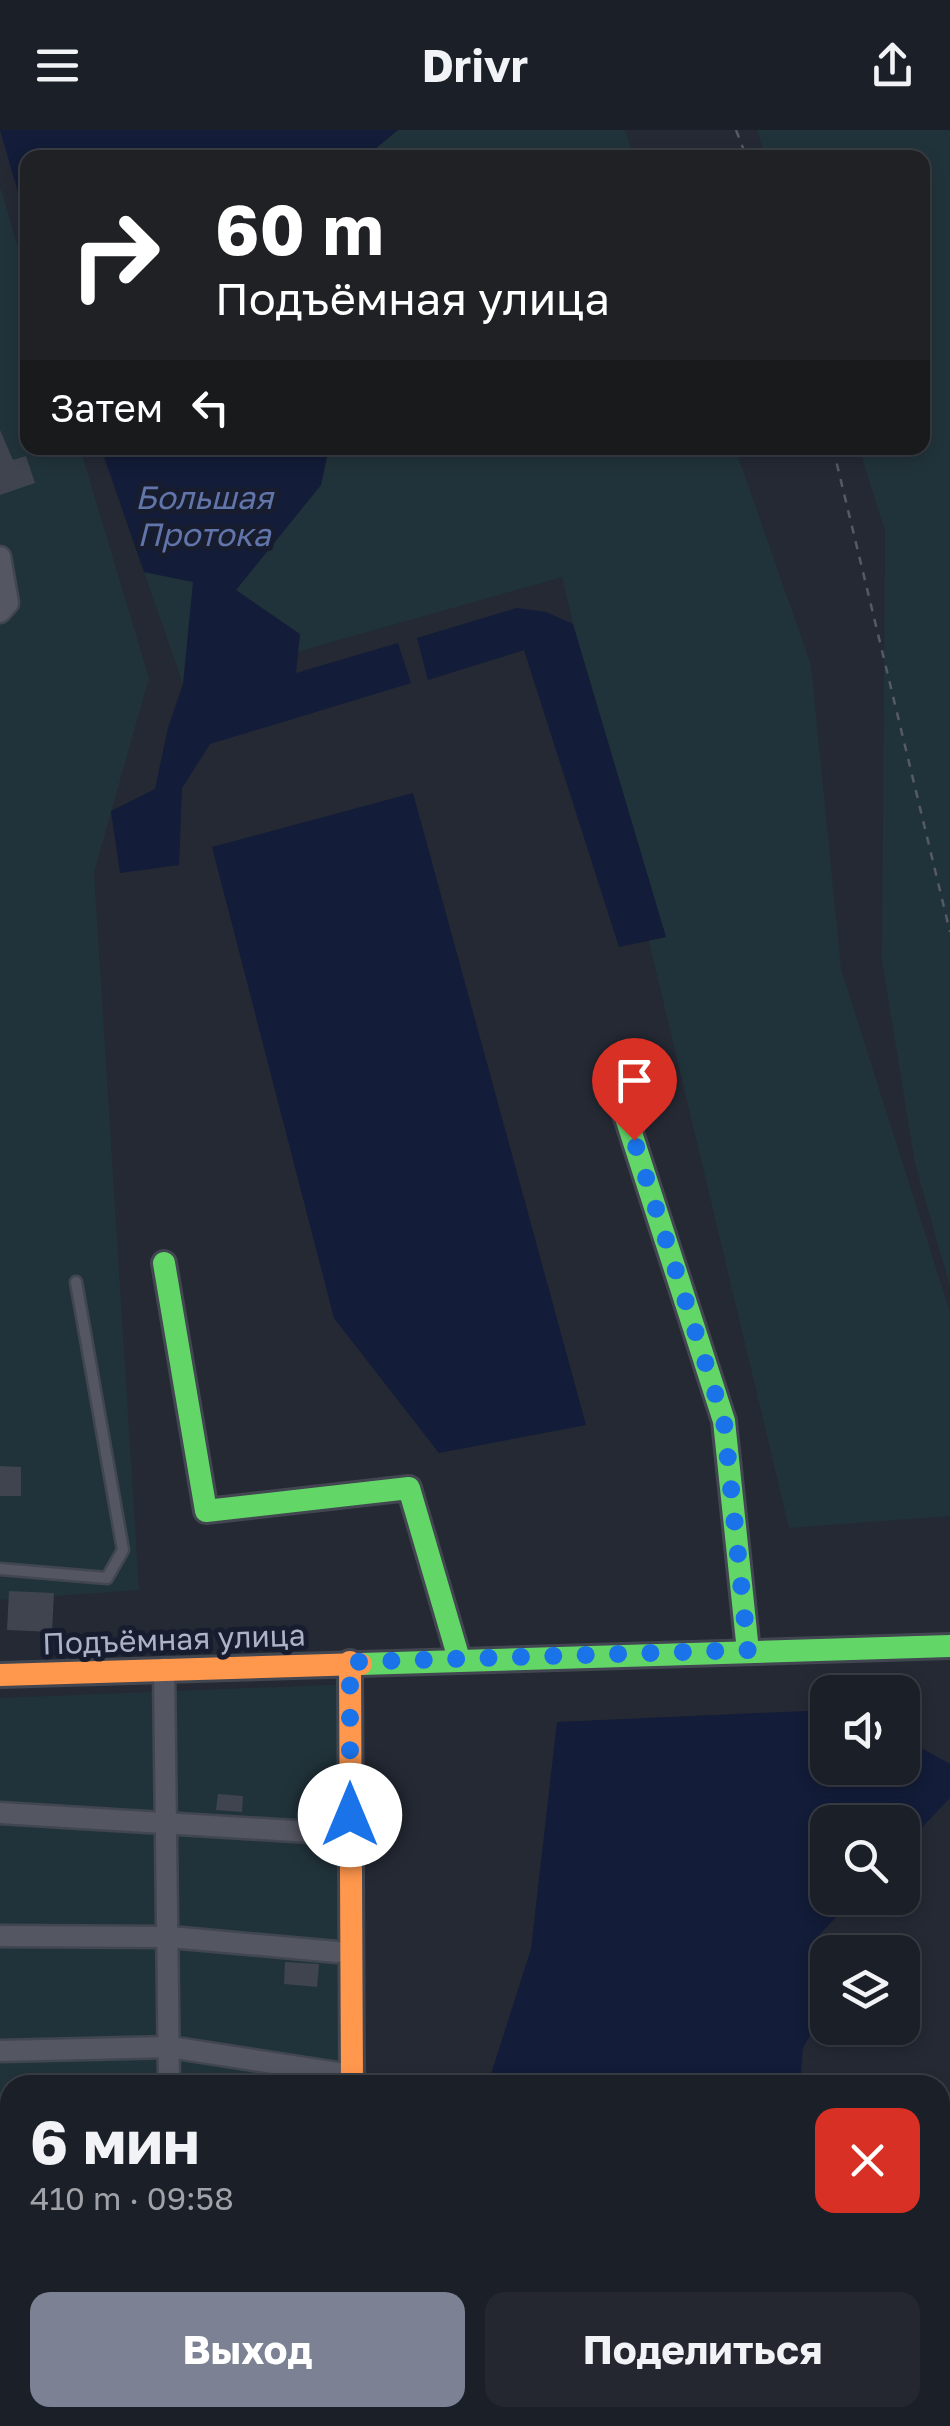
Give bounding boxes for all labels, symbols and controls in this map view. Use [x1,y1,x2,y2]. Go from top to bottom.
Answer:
icon: menu [30,38,85,93]
text: Drivr [422,38,528,92]
icon: share [865,38,920,93]
text: 60 m [215,186,384,270]
icon: right [50,190,180,320]
text: Подъёмная улица [215,271,610,325]
icon: left [183,380,238,435]
text: Затем [50,385,163,430]
water label: Большая Протока [135,478,275,553]
pin [592,1038,677,1141]
icon: arrive [607,1053,662,1108]
street label: Подъёмная улица [42,1616,306,1662]
map controls [810,1675,920,2045]
button: sound [810,1675,920,1785]
position arrow [298,1763,402,1867]
button: search [810,1805,920,1915]
button: layers [810,1935,920,2045]
text: 6 мин [30,2105,200,2177]
button: close [815,2108,920,2213]
text: 410 m · 09:58 [30,2179,234,2217]
button: Выход [30,2292,465,2407]
button: Поделиться [485,2292,920,2407]

